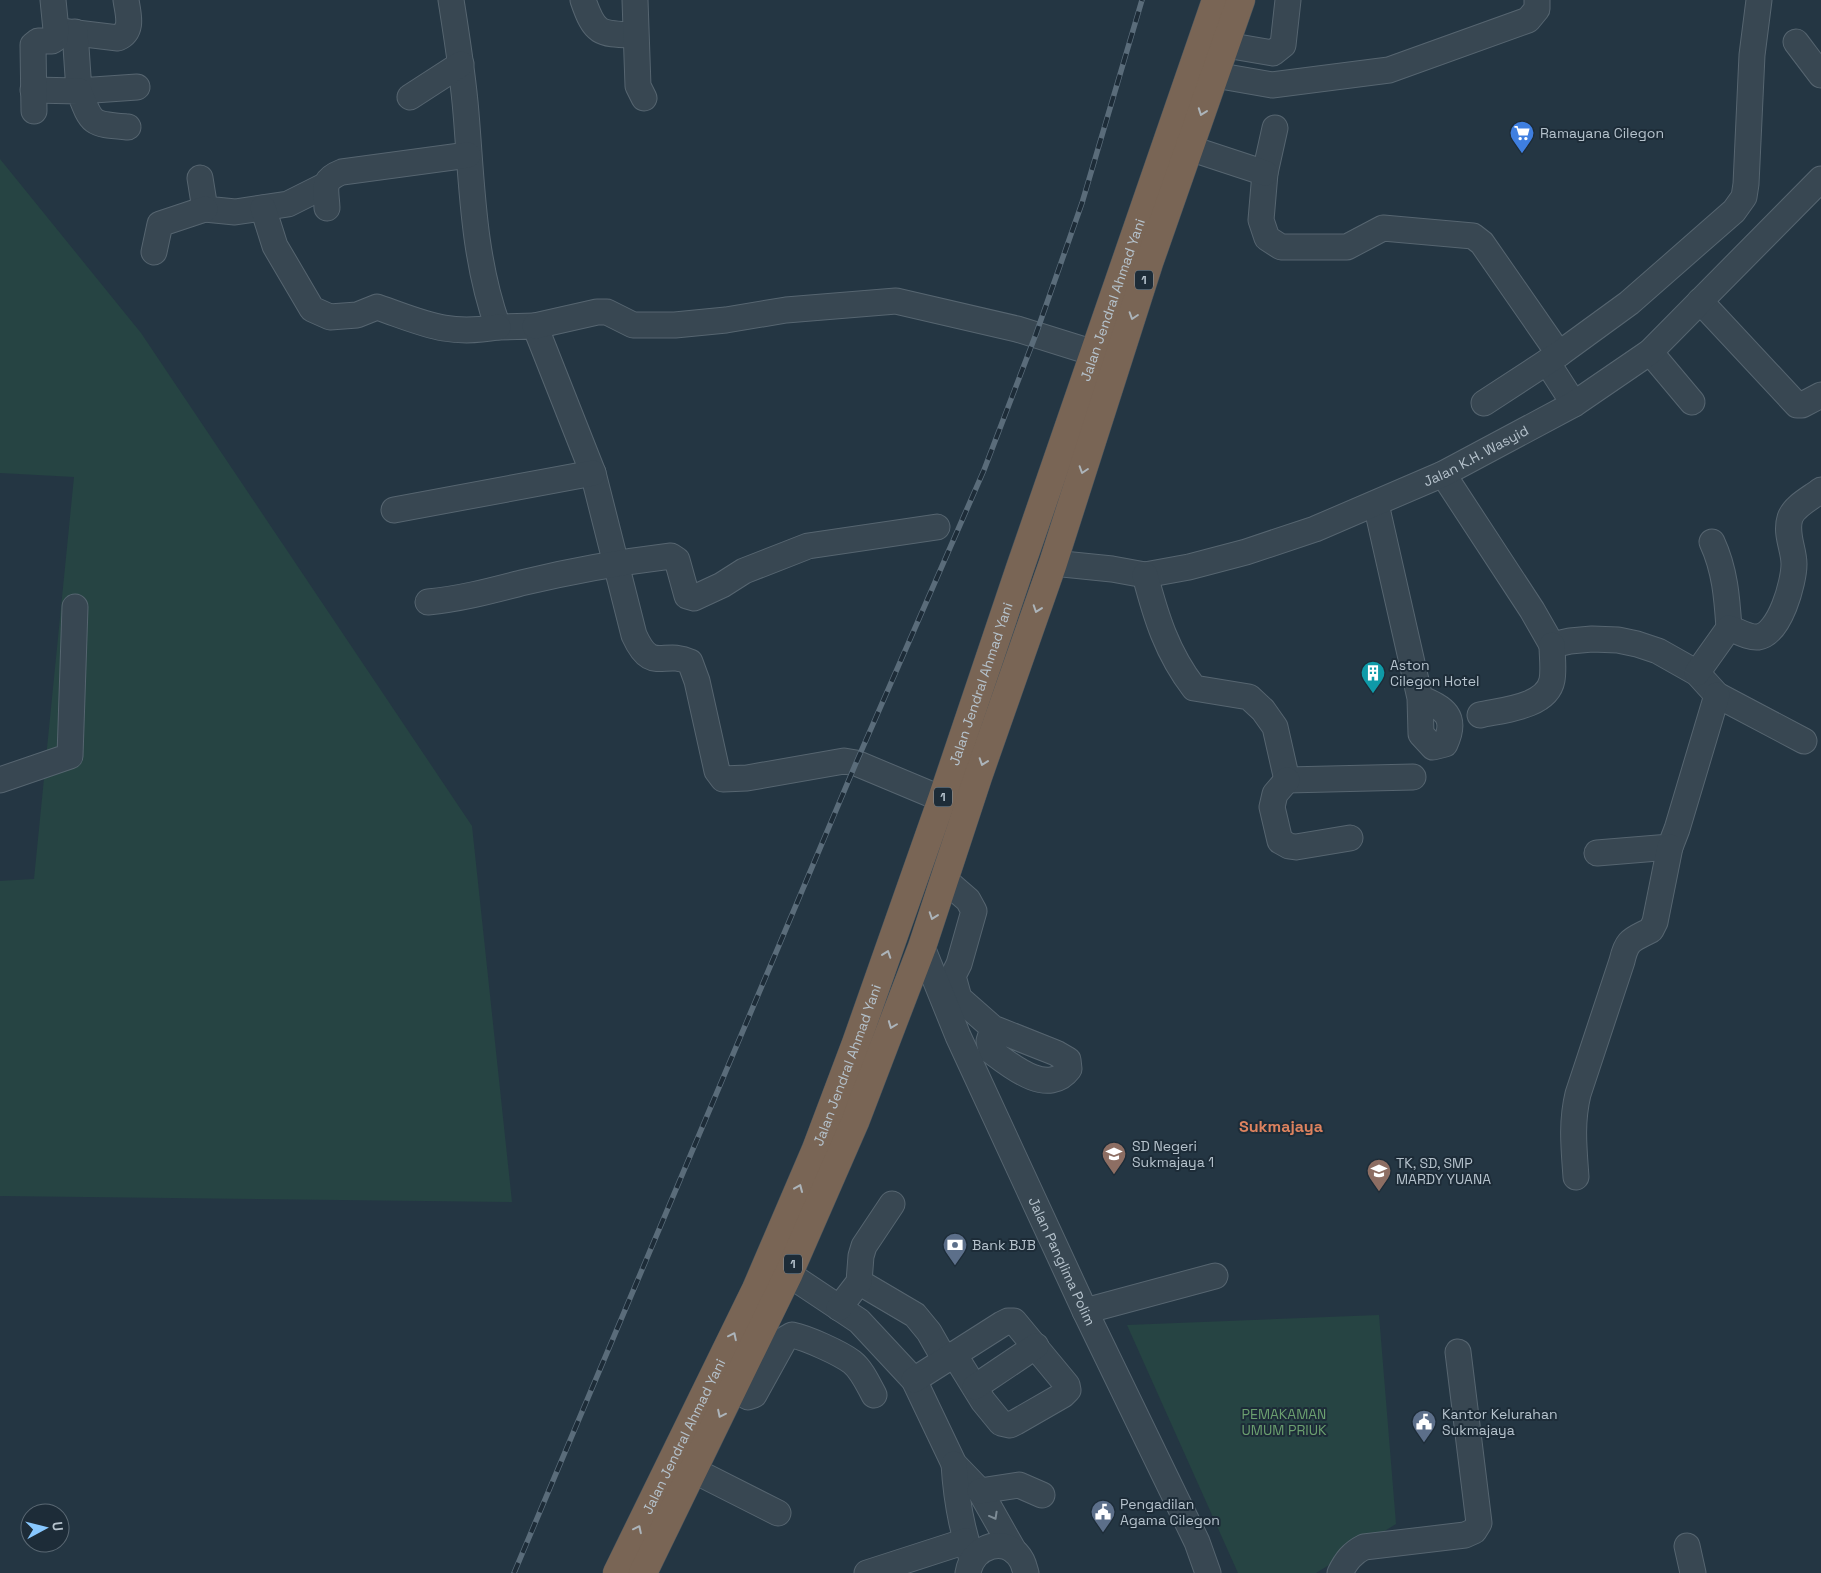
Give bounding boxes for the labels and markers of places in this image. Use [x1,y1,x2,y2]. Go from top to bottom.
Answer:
supermarket icon: Ramayana Cilegon [1509,120,1535,154]
place label: Ramayana Cilegon [1540,124,1664,142]
place label: Aston Cilegon Hotel [1390,656,1479,690]
building icon: Aston Cilegon Hotel [1360,660,1386,694]
place label: SD Negeri Sukmajaya 1 [1132,1137,1214,1171]
school or university icon: SD Negeri Sukmajaya 1 [1101,1141,1127,1175]
place label: TK, SD, SMP MARDY YUANA [1396,1154,1491,1188]
school or university icon: TK, SD, SMP MARDY YUANA [1366,1158,1392,1192]
bank icon: Bank BJB [942,1232,968,1266]
place label: Bank BJB [972,1236,1036,1254]
place label: Kantor Kelurahan Sukmajaya [1442,1405,1558,1439]
public building icon: Kantor Kelurahan Sukmajaya [1411,1409,1437,1443]
place label: Pengadilan Agama Cilegon [1120,1495,1220,1529]
public building icon: Pengadilan Agama Cilegon [1090,1499,1116,1533]

